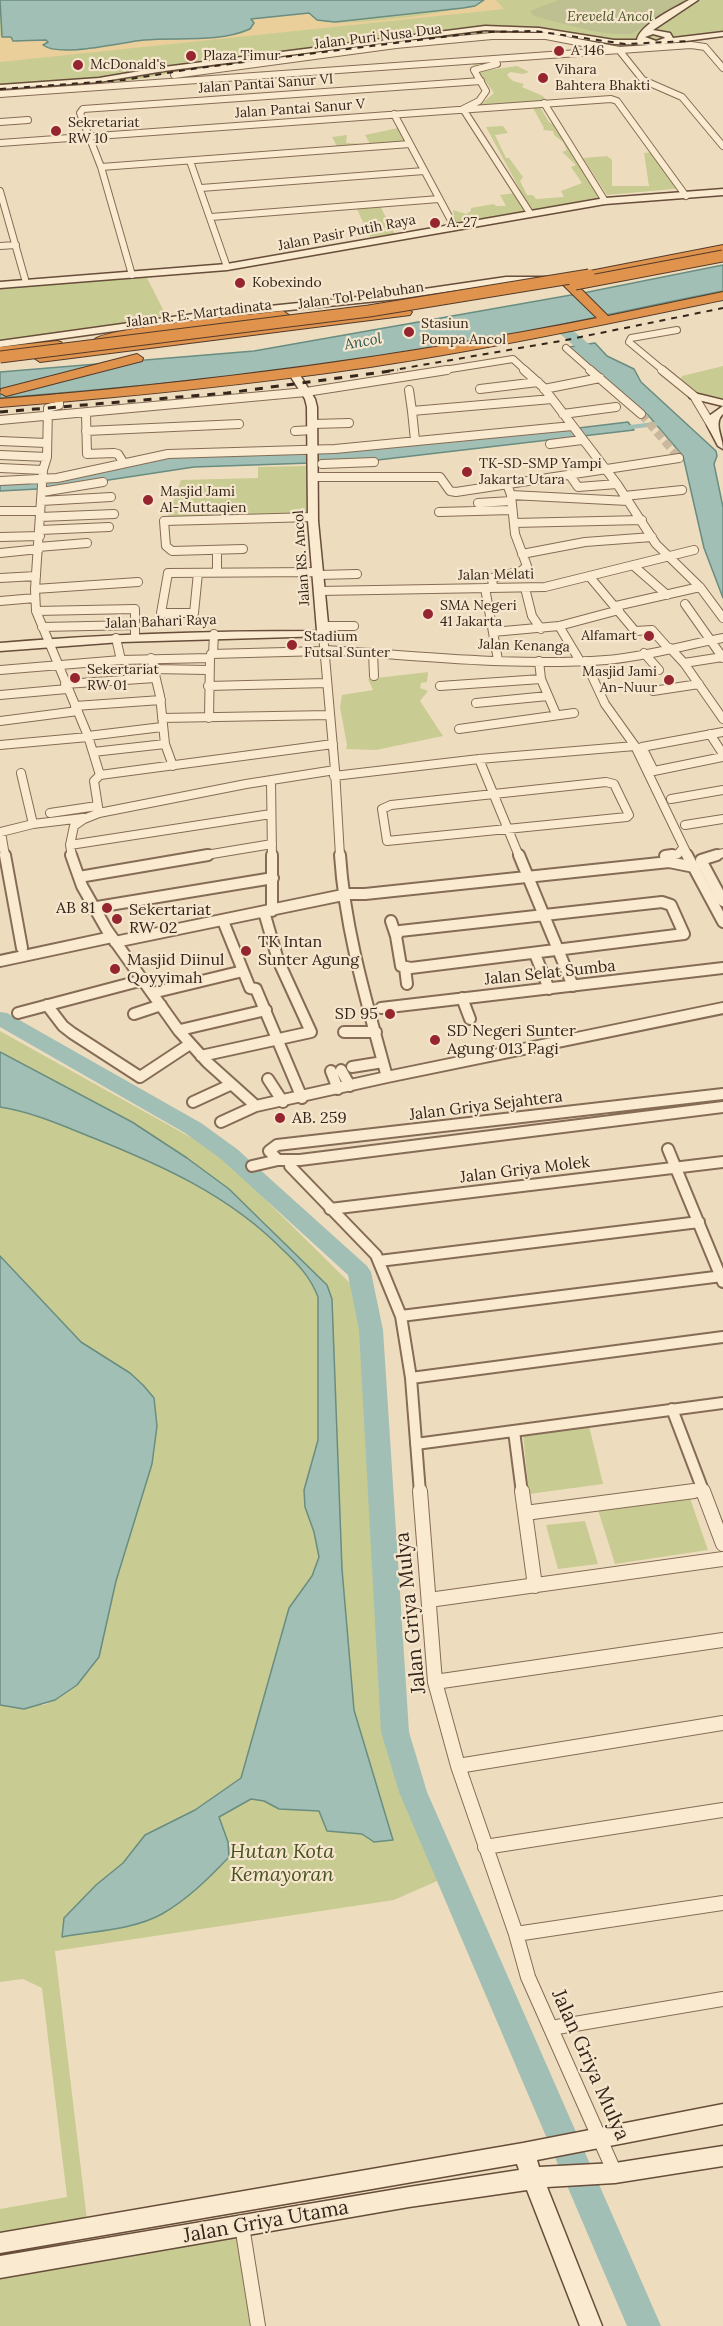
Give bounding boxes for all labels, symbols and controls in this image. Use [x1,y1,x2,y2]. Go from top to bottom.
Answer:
park label: Ereveld Ancol [567,9,653,25]
street label: Jalan Puri Nusa Dua [313,21,443,53]
place label: A 146 [571,43,604,59]
marker: A 146 [552,44,566,58]
place label: Plaza Timur [203,48,280,64]
marker: Plaza Timur [184,49,198,63]
place label: McDonald's [90,57,166,73]
marker: McDonald's [71,58,85,72]
place label: Vihara Bahtera Bhakti [555,62,650,94]
street label: Jalan Pantai Sanur VI [198,71,334,97]
marker: Vihara Bahtera Bhakti [536,71,550,85]
street label: Jalan Pantai Sanur V [234,96,366,122]
place label: Sekretariat RW 10 [68,115,140,148]
marker: Sekretariat RW 10 [49,124,63,138]
street label: Jalan Pasir Putih Raya [277,211,417,255]
place label: A. 27 [447,215,477,231]
marker: A. 27 [428,216,442,230]
place label: Kobexindo [252,275,322,291]
marker: Kobexindo [233,276,247,290]
street label: Jalan Tol Pelabuhan [297,279,425,313]
street label: Jalan R. E. Martadinata [125,297,273,331]
place label: Stasiun Pompa Ancol [421,316,506,348]
marker: Stasiun Pompa Ancol [402,325,416,339]
water label: Ancol [343,330,383,354]
place label: TK-SD-SMP Yampi Jakarta Utara [479,456,602,488]
marker: TK-SD-SMP Yampi Jakarta Utara [460,465,474,479]
place label: Masjid Jami Al-Muttaqien [160,484,247,516]
marker: Masjid Jami Al-Muttaqien [141,493,155,507]
street label: Jalan RS. Ancol [290,510,314,606]
street label: Jalan Melati [458,566,534,584]
place label: SMA Negeri 41 Jakarta [440,598,517,630]
marker: SMA Negeri 41 Jakarta [421,607,435,621]
street label: Jalan Bahari Raya [105,612,217,632]
place label: Alfamart [581,628,637,644]
place label: Stadium Futsal Sunter [304,629,390,662]
marker: Alfamart [642,629,656,643]
street label: Jalan Kenanga [478,636,570,656]
marker: Stadium Futsal Sunter [285,638,299,652]
place label: Sekertariat RW 01 [87,662,159,694]
place label: Masjid Jami An-Nuur [582,664,657,696]
marker: Sekertariat RW 01 [68,671,82,685]
marker: Masjid Jami An-Nuur [662,673,676,687]
place label: AB 81 [56,898,95,918]
place label: Sekertariat RW 02 [129,900,211,938]
marker: AB 81 [100,901,114,915]
marker: Sekertariat RW 02 [110,912,124,926]
place label: TK Intan Sunter Agung [258,932,359,970]
marker: TK Intan Sunter Agung [239,944,253,958]
place label: Masjid Diinul Qoyyimah [127,950,224,988]
street label: Jalan Selat Sumba [484,957,616,989]
marker: Masjid Diinul Qoyyimah [108,962,122,976]
place label: SD 95 [335,1004,378,1024]
marker: SD 95 [383,1007,397,1021]
place label: SD Negeri Sunter Agung 013 Pagi [447,1021,576,1059]
marker: SD Negeri Sunter Agung 013 Pagi [428,1033,442,1047]
street label: Jalan Griya Sejahtera [408,1087,564,1125]
place label: AB. 259 [292,1108,347,1128]
marker: AB. 259 [273,1111,287,1125]
street label: Jalan Griya Molek [459,1153,591,1187]
street label: Jalan Griya Mulya [391,1531,431,1695]
park label: Hutan Kota Kemayoran [230,1840,334,1887]
street label: Jalan Griya Mulya [546,1986,634,2144]
street label: Jalan Griya Utama [181,2196,351,2248]

